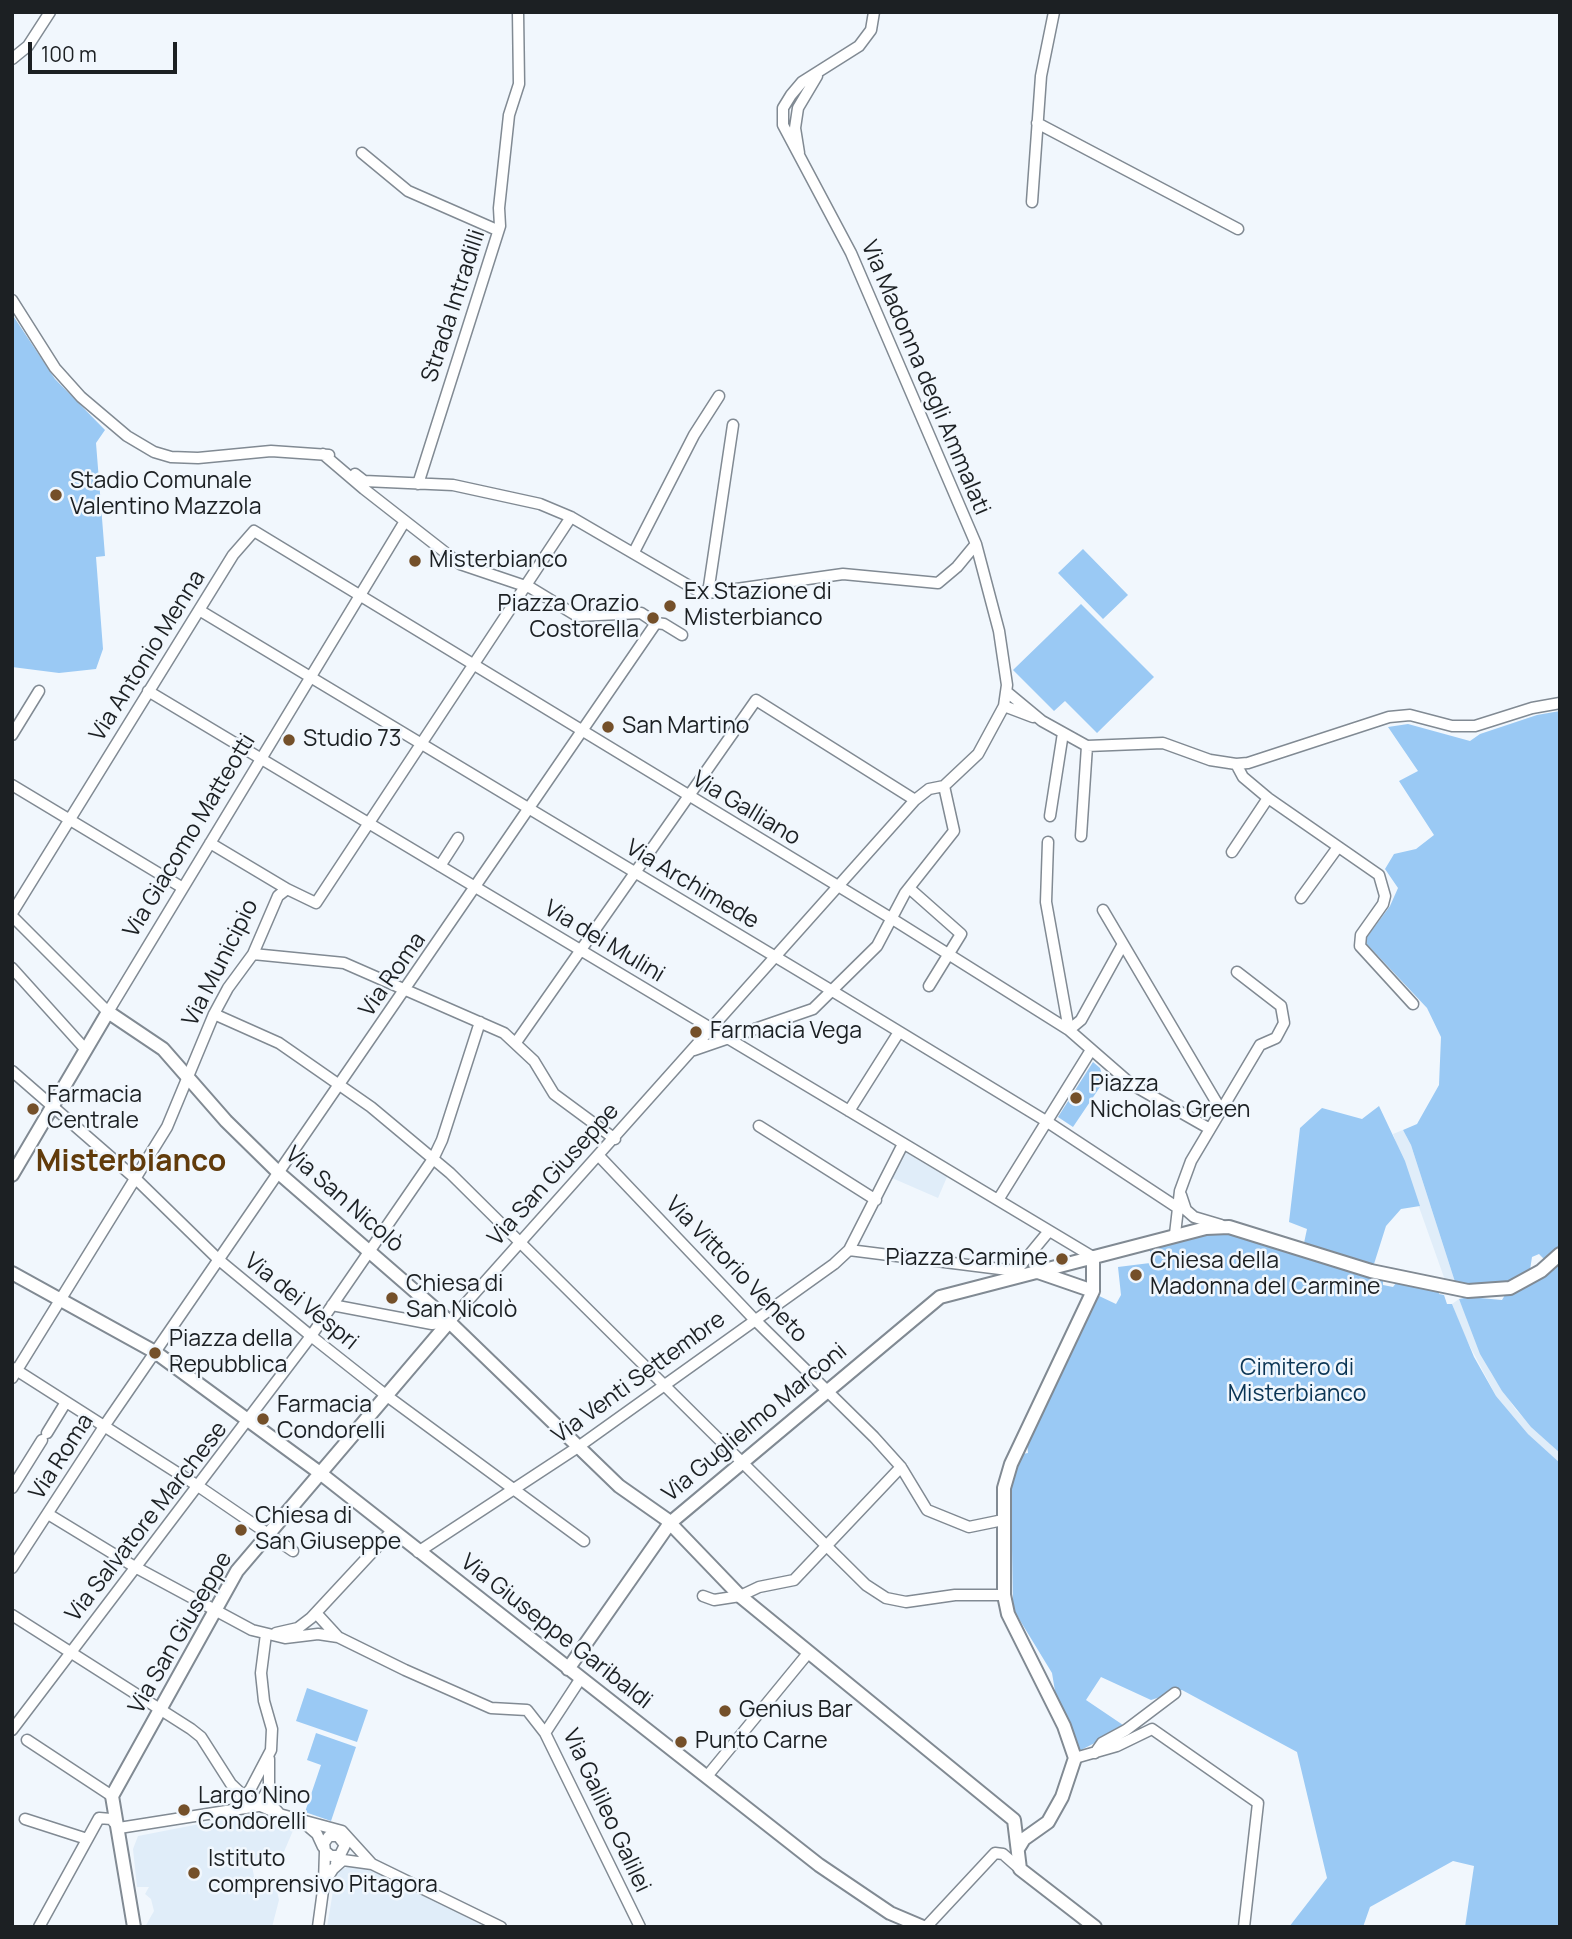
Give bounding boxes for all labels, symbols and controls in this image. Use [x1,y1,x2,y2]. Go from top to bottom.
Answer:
scale bar [32,28,180,72]
text: 100 m [41,40,97,68]
street label: Strada Intradilli [416,226,492,386]
street label: Via Madonna degli Ammalati [855,237,995,519]
place label: Stadio Comunale Valentino Mazzola [70,468,261,522]
marker: Stadio Comunale Valentino Mazzola [48,487,64,503]
place label: Misterbianco [429,547,568,575]
marker: Misterbianco [407,553,423,569]
street label: Via Antonio Menna [84,565,212,747]
place label: Ex Stazione di Misterbianco [684,579,832,633]
place label: Piazza Orazio Costorella [498,591,639,645]
marker: Ex Stazione di Misterbianco [662,598,678,614]
marker: Piazza Orazio Costorella [645,610,661,626]
place label: San Martino [622,713,749,741]
marker: San Martino [600,719,616,735]
place label: Studio 73 [303,726,402,754]
street label: Via Giacomo Matteotti [118,729,262,943]
marker: Studio 73 [281,732,297,748]
street label: Via Galliano [687,766,805,852]
street label: Via Archimede [620,834,764,936]
street label: Via Municipio [177,895,265,1031]
street label: Via dei Mulini [539,895,669,989]
street label: Via Roma [354,928,432,1022]
place label: Farmacia Vega [710,1018,862,1046]
marker: Farmacia Vega [688,1024,704,1040]
place label: Piazza Nicholas Green [1090,1071,1250,1125]
place label: Farmacia Centrale [47,1082,142,1136]
marker: Piazza Nicholas Green [1068,1090,1084,1106]
street label: Via San Giuseppe [483,1098,625,1252]
marker: Farmacia Centrale [25,1101,41,1117]
street label: Via San Nicolò [279,1141,409,1259]
district label: Misterbianco [36,1145,226,1181]
street label: Via Vittorio Veneto [659,1191,813,1349]
place label: Piazza Carmine [885,1245,1048,1273]
street label: Via dei Vespri [238,1248,364,1356]
place label: Chiesa della Madonna del Carmine [1150,1248,1381,1302]
marker: Piazza Carmine [1054,1251,1070,1267]
marker: Chiesa della Madonna del Carmine [1128,1267,1144,1283]
place label: Chiesa di San Nicolò [406,1271,517,1325]
marker: Chiesa di San Nicolò [384,1290,400,1306]
street label: Via Venti Settembre [547,1306,731,1450]
place label: Piazza della Repubblica [169,1326,293,1380]
street label: Via Guglielmo Marconi [657,1338,853,1508]
marker: Piazza della Repubblica [147,1345,163,1361]
park label: Cimitero di Misterbianco [1228,1355,1366,1409]
place label: Farmacia Condorelli [277,1392,385,1446]
street label: Via Roma [24,1409,100,1505]
marker: Farmacia Condorelli [255,1411,271,1427]
street label: Via Salvatore Marchese [60,1416,234,1628]
place label: Chiesa di San Giuseppe [255,1503,401,1557]
marker: Chiesa di San Giuseppe [233,1522,249,1538]
street label: Via San Giuseppe [123,1547,239,1719]
street label: Via Giuseppe Garibaldi [455,1549,657,1715]
place label: Genius Bar [739,1697,853,1725]
marker: Genius Bar [717,1703,733,1719]
street label: Via Galileo Galilei [556,1725,656,1897]
place label: Punto Carne [695,1728,828,1756]
marker: Punto Carne [673,1734,689,1750]
place label: Largo Nino Condorelli [198,1783,310,1837]
marker: Largo Nino Condorelli [176,1802,192,1818]
place label: Istituto comprensivo Pitagora [208,1846,438,1900]
marker: Istituto comprensivo Pitagora [186,1865,202,1881]

